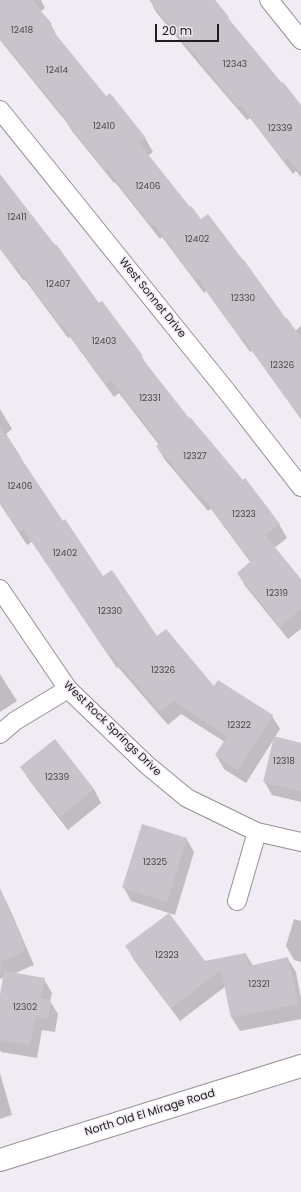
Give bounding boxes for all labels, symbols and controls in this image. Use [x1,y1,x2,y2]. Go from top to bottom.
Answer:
scale bar [157,16,221,42]
text: 20 m [162,22,192,39]
house number: 12418 [11,26,33,36]
house number: 12343 [223,60,247,70]
house number: 12414 [46,66,68,76]
house number: 12410 [93,122,115,132]
house number: 12339 [268,124,292,134]
house number: 12406 [135,182,161,192]
house number: 12411 [7,213,27,223]
house number: 12402 [185,235,209,245]
street label: West Sonnet Drive [116,255,188,341]
house number: 12407 [46,280,70,290]
house number: 12330 [231,294,255,304]
house number: 12403 [92,337,116,347]
house number: 12326 [270,361,294,371]
house number: 12331 [139,394,161,404]
house number: 12327 [183,452,207,462]
house number: 12406 [7,482,33,492]
house number: 12323 [232,510,256,520]
house number: 12402 [53,549,77,559]
house number: 12319 [266,589,288,599]
house number: 12330 [98,607,122,617]
house number: 12326 [151,666,175,676]
street label: West Rock Springs Drive [60,679,164,779]
house number: 12322 [227,721,251,731]
house number: 12318 [273,757,295,767]
house number: 12339 [45,773,69,783]
house number: 12325 [143,858,167,868]
house number: 12323 [155,951,179,961]
house number: 12321 [248,980,270,990]
house number: 12302 [13,1003,37,1013]
street label: North Old El Mirage Road [83,1087,217,1139]

